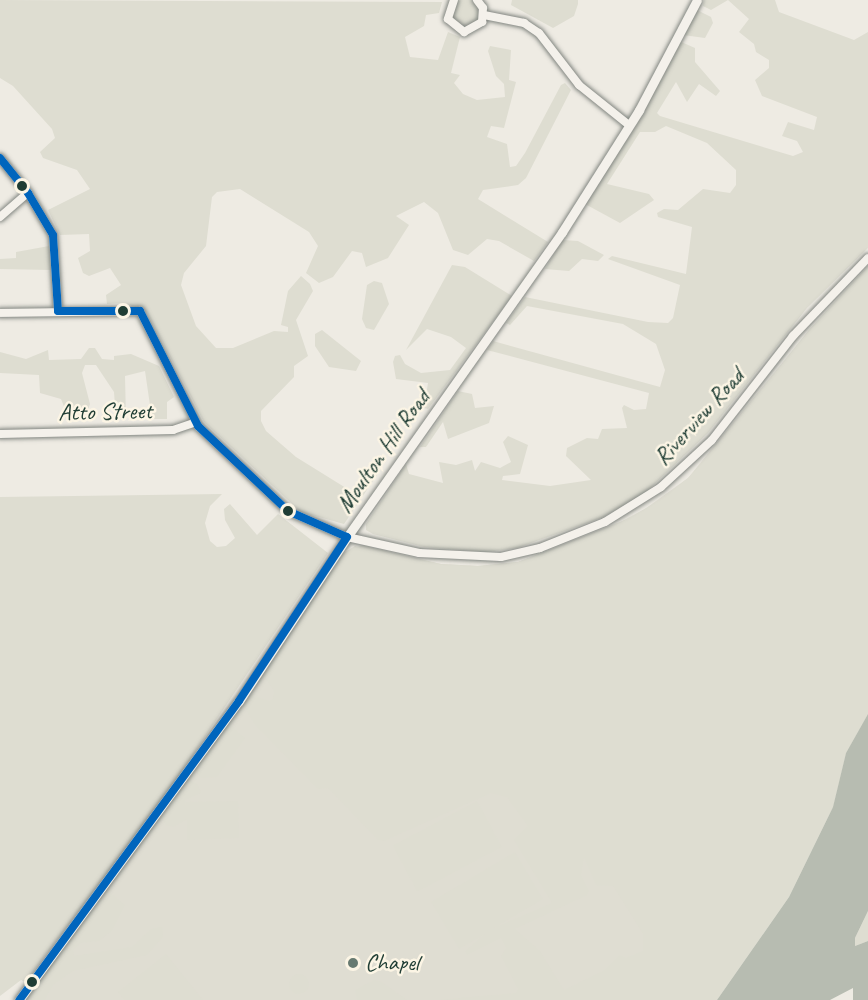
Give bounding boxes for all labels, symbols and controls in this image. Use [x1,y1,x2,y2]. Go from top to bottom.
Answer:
unlabelled marker [16,180,28,192]
unlabelled marker [117,305,129,317]
street label: Riverview Road [648,363,750,471]
street label: Moulton Hill Road [330,384,436,518]
street label: Atto Street [58,397,152,427]
unlabelled marker [282,505,294,517]
place label: Chapel [365,949,419,977]
marker: Chapel [346,956,360,970]
unlabelled marker [26,976,38,988]

